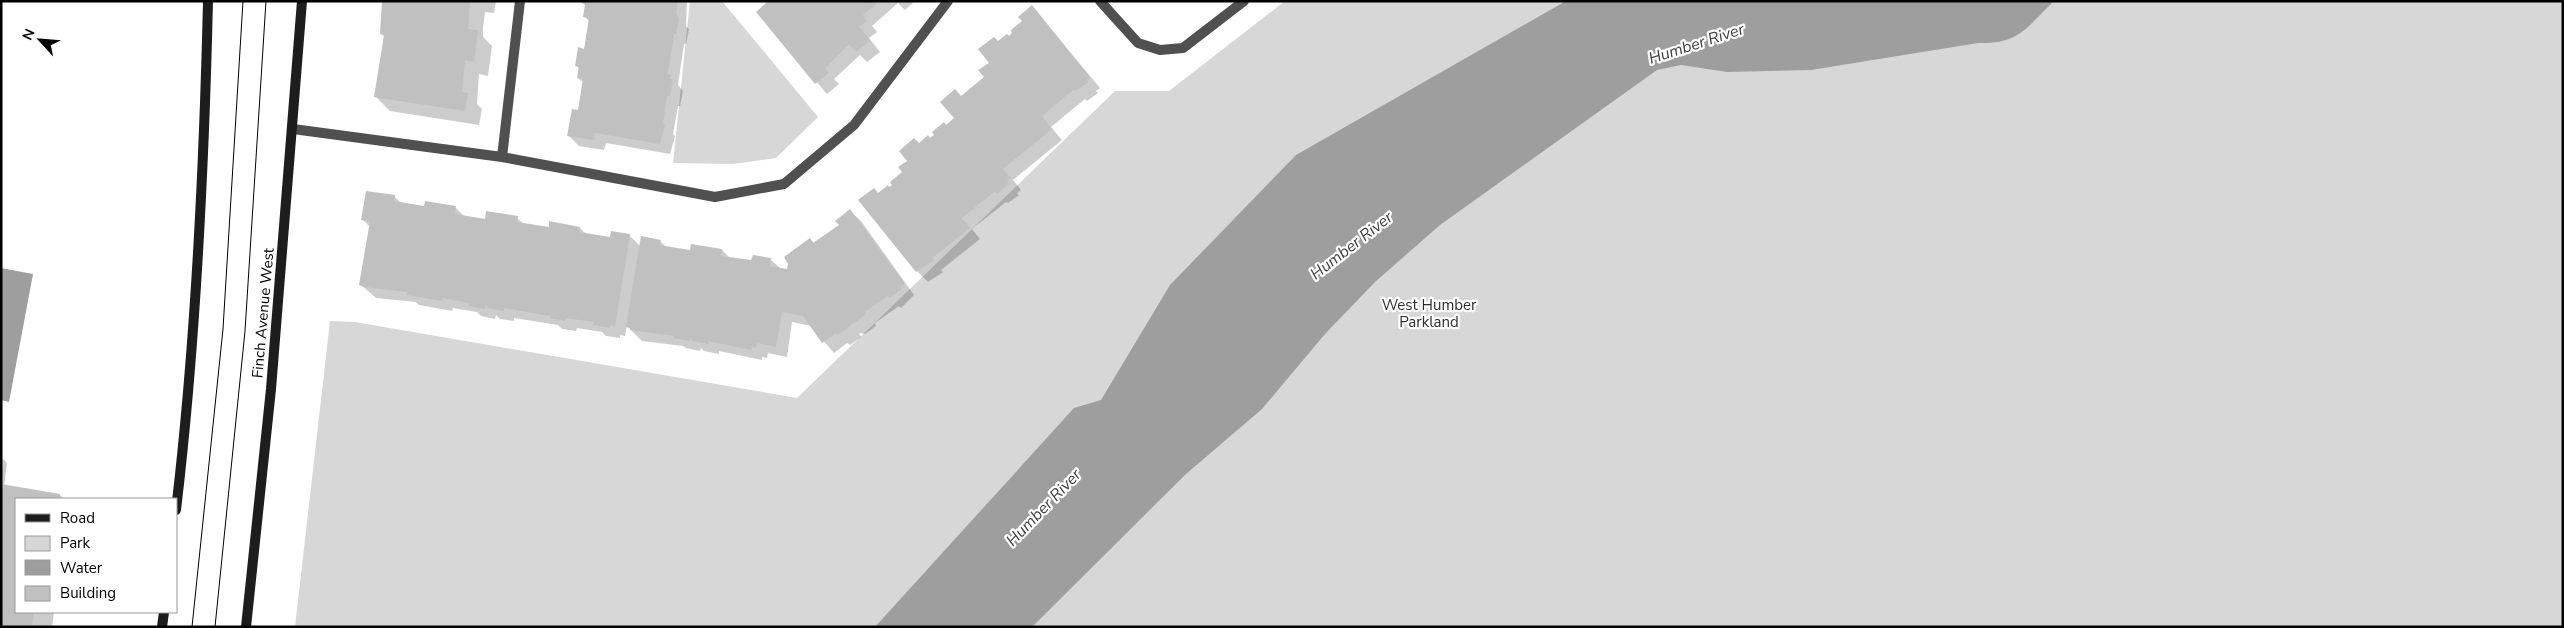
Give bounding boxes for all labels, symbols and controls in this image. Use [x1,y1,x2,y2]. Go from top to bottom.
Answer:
north arrow [15,15,65,65]
water label: Humber River [1646,18,1748,70]
text: N [18,26,40,43]
water label: Humber River [1306,206,1399,285]
street label: Finch Avenue West [247,246,279,379]
park label: West Humber Parkland [1382,295,1477,332]
water label: Humber River [1001,463,1087,551]
legend [15,498,178,613]
text: Road [60,508,95,528]
text: Park [60,533,90,553]
text: Water [60,558,103,578]
text: Building [60,583,116,603]

